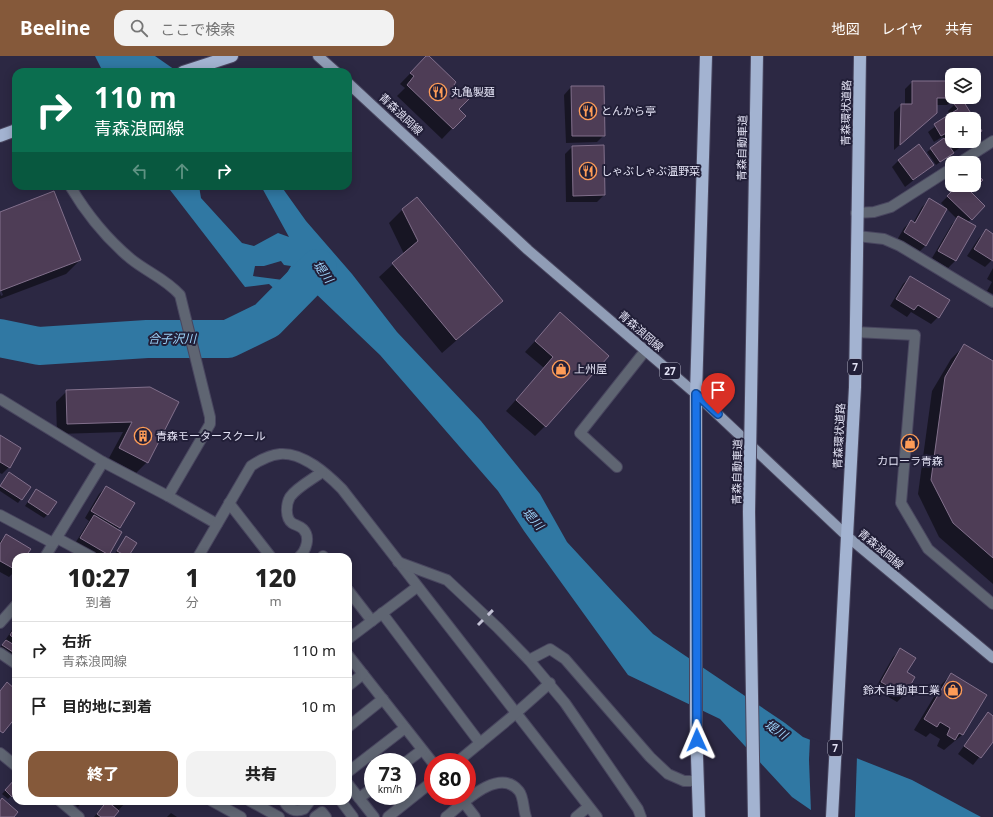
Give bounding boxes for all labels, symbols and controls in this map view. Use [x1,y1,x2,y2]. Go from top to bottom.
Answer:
search box [114,10,394,46]
text: Beeline [20,15,90,41]
icon: search [128,17,150,39]
text: ここで検索 [160,19,235,39]
text: 地図 [831,19,859,38]
text: レイヤ [881,19,923,38]
text: 共有 [945,19,973,38]
map controls [945,68,981,192]
button: layers [945,68,981,104]
text: 110 m [94,78,177,116]
street label: 青森環状道路 [837,80,854,146]
restaurant icon: 丸亀製麺 [428,82,448,102]
icon: right [28,84,80,136]
place label: 丸亀製麺 [451,84,495,99]
street label: 青森浪岡線 [376,89,427,138]
restaurant icon: とんから亭 [578,101,598,121]
place label: とんから亭 [601,103,656,118]
button: + [945,112,981,148]
street label: 青森自動車道 [733,115,750,181]
text: 青森浪岡線 [94,116,184,140]
button: − [945,156,981,192]
icon: left [129,160,151,182]
icon: ahead [171,160,193,182]
icon: right [213,160,235,182]
restaurant icon: しゃぶしゃぶ温野菜 [578,161,598,181]
place label: しゃぶしゃぶ温野菜 [601,163,700,178]
water label: 堤川 [309,257,339,288]
street label: 青森浪岡線 [616,307,667,354]
water label: 合子沢川 [148,330,198,347]
shop icon: 上州屋 [551,359,571,379]
road number: 7 [848,359,862,375]
place label: 上州屋 [574,361,607,376]
road number: 27 [660,363,680,379]
pin [701,373,735,414]
icon: arrive [707,379,729,401]
street label: 青森環状道路 [829,403,848,469]
building icon: 青森モータースクール [133,426,153,446]
place label: 青森モータースクール [156,428,265,443]
shop icon: カローラ青森 [900,433,920,453]
street label: 青森自動車道 [728,439,745,505]
place label: カローラ青森 [877,453,943,468]
water label: 堤川 [519,504,549,535]
street label: 青森浪岡線 [855,525,907,572]
text: 10:27 [68,561,130,594]
text: 1 [185,561,199,594]
text: 120 [255,561,296,594]
text: m [270,592,282,610]
text: 到着 [86,593,112,611]
text: 分 [186,593,199,611]
text: 右折 [62,631,92,651]
icon: right [28,639,50,661]
text: 110 m [292,640,336,660]
text: 青森浪岡線 [62,652,127,670]
shop icon: 鈴木自動車工業 [943,680,963,700]
place label: 鈴木自動車工業 [863,682,940,697]
icon: arrive [28,695,50,717]
text: 目的地に到着 [62,696,152,716]
text: 10 m [301,696,336,716]
water label: 堤川 [762,716,793,744]
position arrow [676,719,718,761]
road number: 7 [828,740,842,756]
button: 終了 [28,751,178,797]
button: 共有 [186,751,336,797]
speed limit sign: 80 [424,753,476,805]
text: 73 [379,760,401,787]
text: km/h [378,782,402,796]

